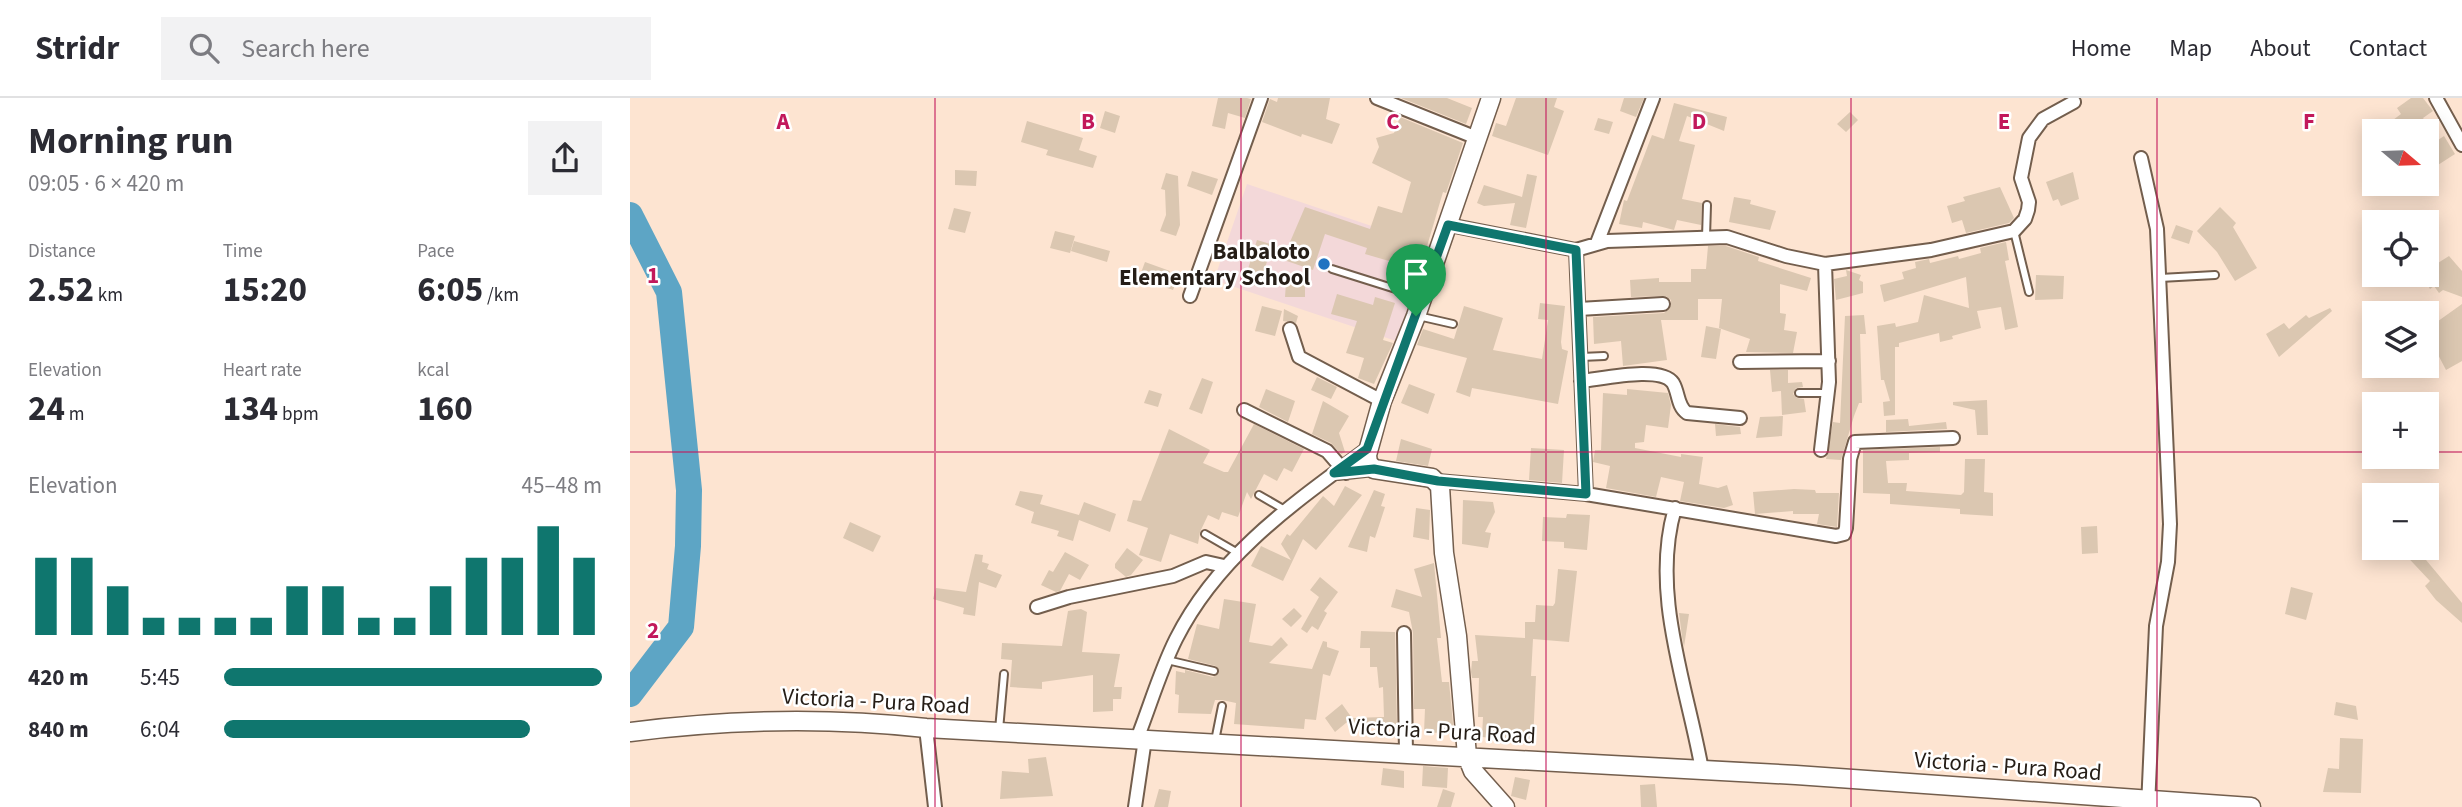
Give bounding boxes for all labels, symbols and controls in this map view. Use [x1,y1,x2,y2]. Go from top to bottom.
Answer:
search box [161,17,651,80]
text: Stridr [35,25,119,72]
icon: search [185,29,223,67]
text: Search here [241,30,370,67]
text: Home [2071,31,2131,66]
text: Map [2169,31,2212,66]
text: About [2250,31,2311,66]
text: Contact [2349,31,2427,66]
text: A [775,105,790,138]
text: B [1081,105,1095,138]
text: C [1386,105,1400,138]
text: D [1692,105,1706,138]
text: E [1998,105,2010,138]
text: F [2303,105,2315,138]
text: Morning run [28,114,233,168]
north arrow [2362,119,2440,196]
map controls [2362,119,2439,560]
button: share [528,121,602,195]
text: 09:05 · 6 × 420 m [28,167,184,200]
button: locate [2362,210,2439,287]
place label: Balbaloto Elementary School [1119,235,1310,294]
text: Distance [28,238,96,265]
text: Time [223,238,263,265]
text: Pace [417,238,455,265]
pin [1386,244,1446,316]
icon: arrive [1397,255,1435,293]
marker: Balbaloto Elementary School [1316,256,1332,272]
text: 1 [647,259,659,292]
text: 2.52 [28,265,94,315]
text: 15:20 [223,265,307,315]
text: 6:05 [417,265,483,315]
text: km [94,282,123,309]
text: /km [483,282,519,309]
button: layers [2362,301,2439,378]
text: Elevation [28,357,102,384]
text: Heart rate [223,357,302,384]
text: kcal [417,357,449,384]
text: 24 [28,384,65,434]
text: 134 [223,384,278,434]
text: 160 [417,384,473,434]
button: + [2362,392,2439,469]
text: m [65,401,85,428]
text: bpm [278,401,319,428]
text: Elevation [28,469,118,502]
text: 45–48 m [522,469,602,502]
button: − [2362,483,2439,560]
text: 2 [647,614,659,647]
text: 420 m [28,661,89,694]
text: 5:45 [140,661,180,694]
street label: Victoria - Pura Road [781,680,971,722]
street label: Victoria - Pura Road [1347,710,1537,752]
text: 840 m [28,713,89,746]
text: 6:04 [140,713,180,746]
street label: Victoria - Pura Road [1913,743,2103,789]

